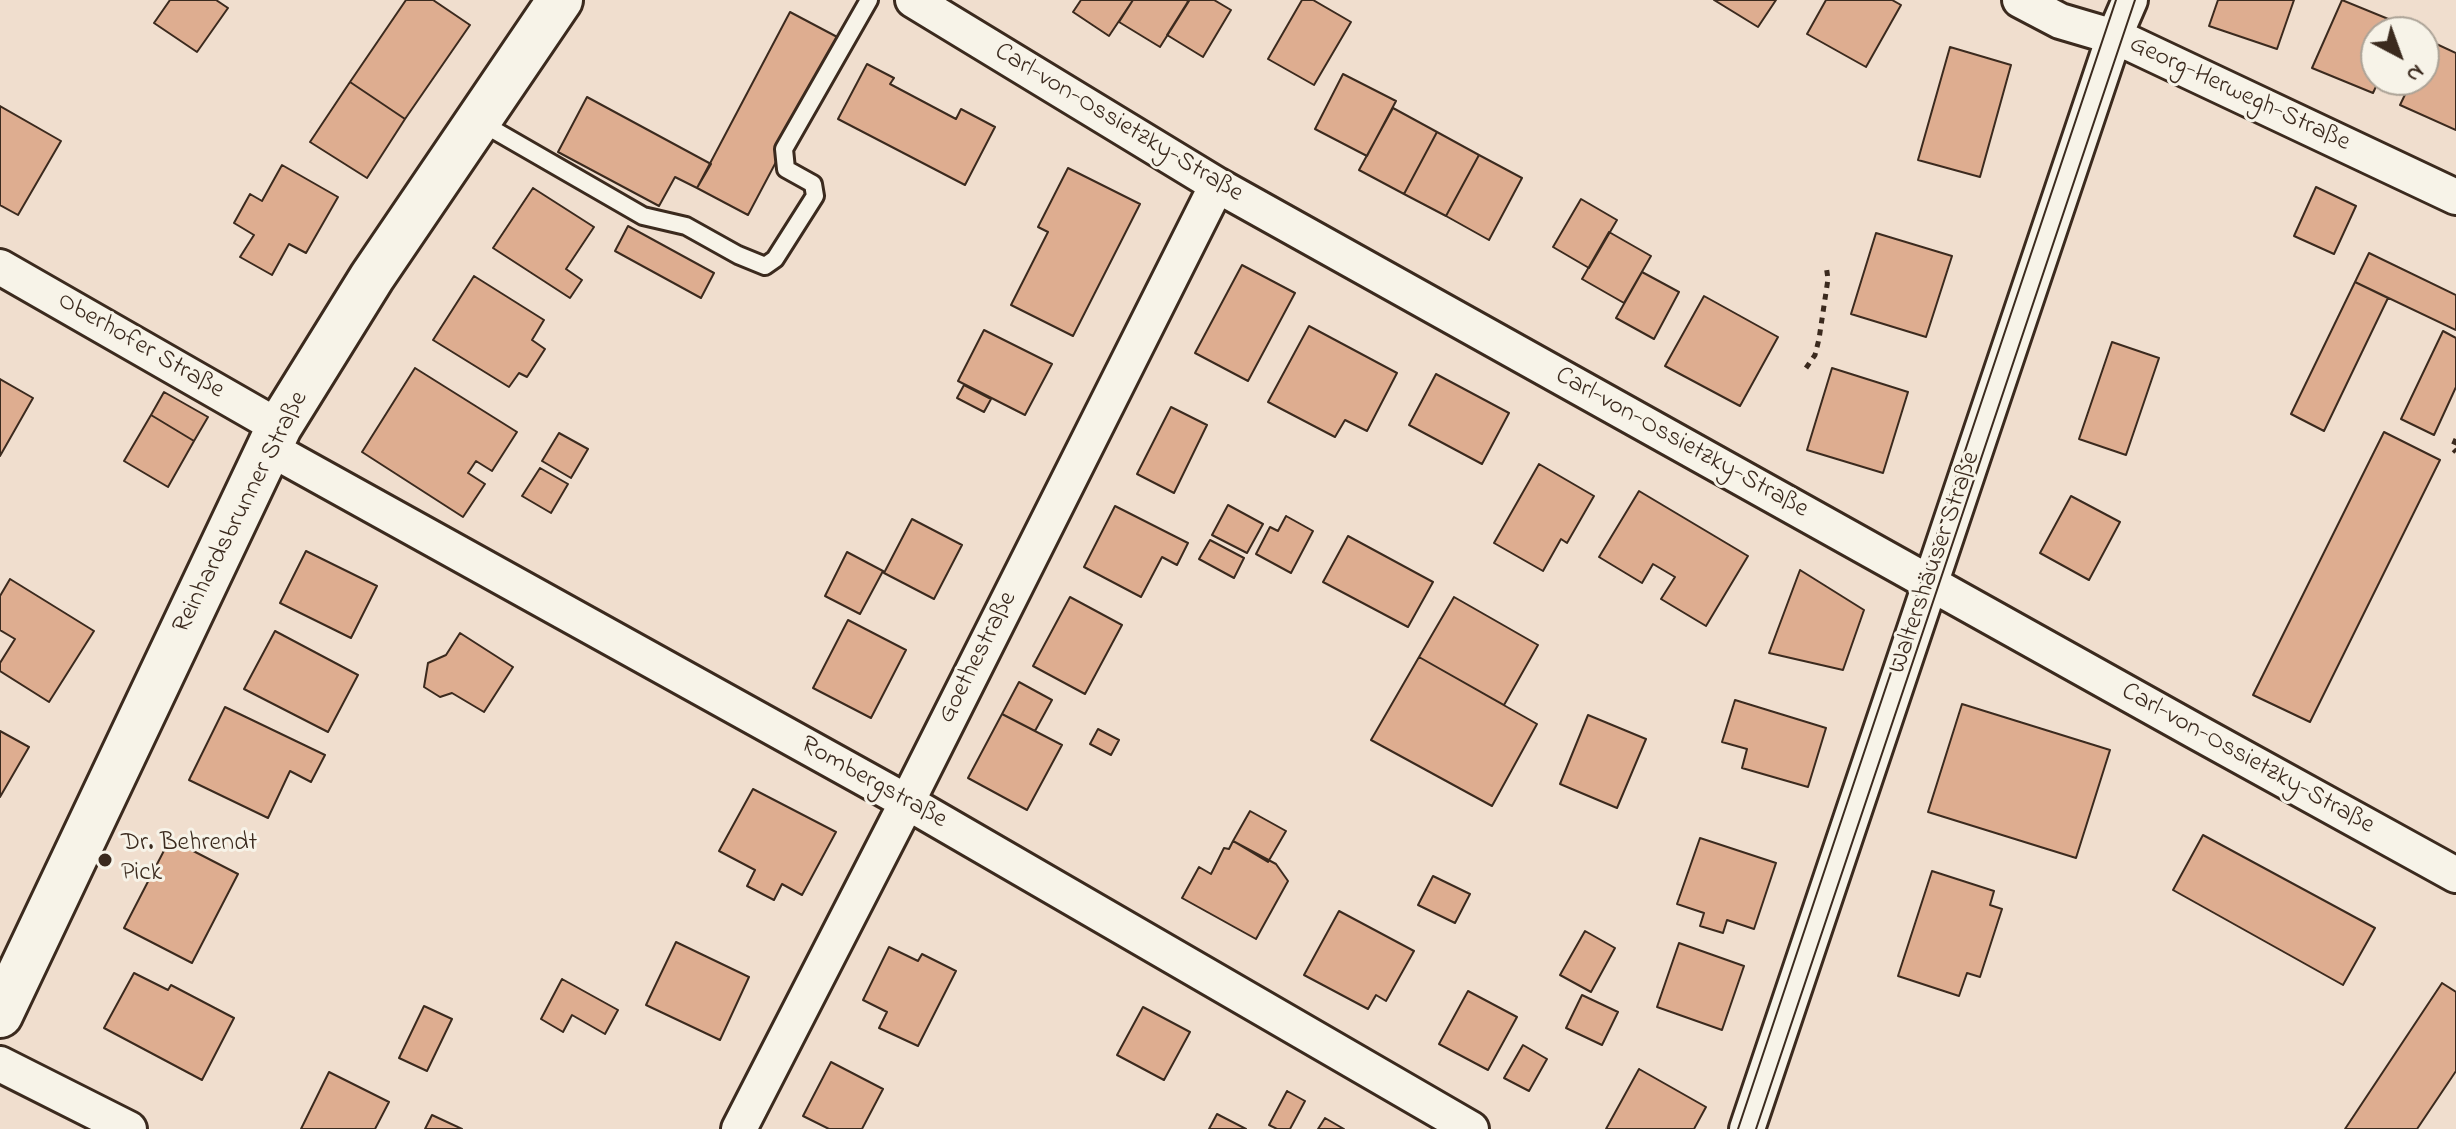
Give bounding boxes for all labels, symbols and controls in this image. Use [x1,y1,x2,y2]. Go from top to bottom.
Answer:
north arrow [2360,16,2440,96]
street label: Georg-Herwegh-Straße [2124,30,2354,160]
street label: Carl-von-Ossietzky-Straße [988,37,1248,211]
text: N [2398,56,2431,90]
street label: Oberhofer Straße [51,287,229,407]
street label: Carl-von-Ossietzky-Straße [1549,361,1813,527]
street label: Reinhardsbrunner Straße [167,387,317,639]
street label: Waltershäuser Straße [1883,448,1989,678]
street label: Goethestraße [933,587,1025,729]
street label: Carl-von-Ossietzky-Straße [2115,677,2379,843]
street label: Rombergstraße [794,731,952,837]
place label: Dr. Behrendt Pick [121,829,257,890]
marker: Dr. Behrendt Pick [96,851,114,869]

